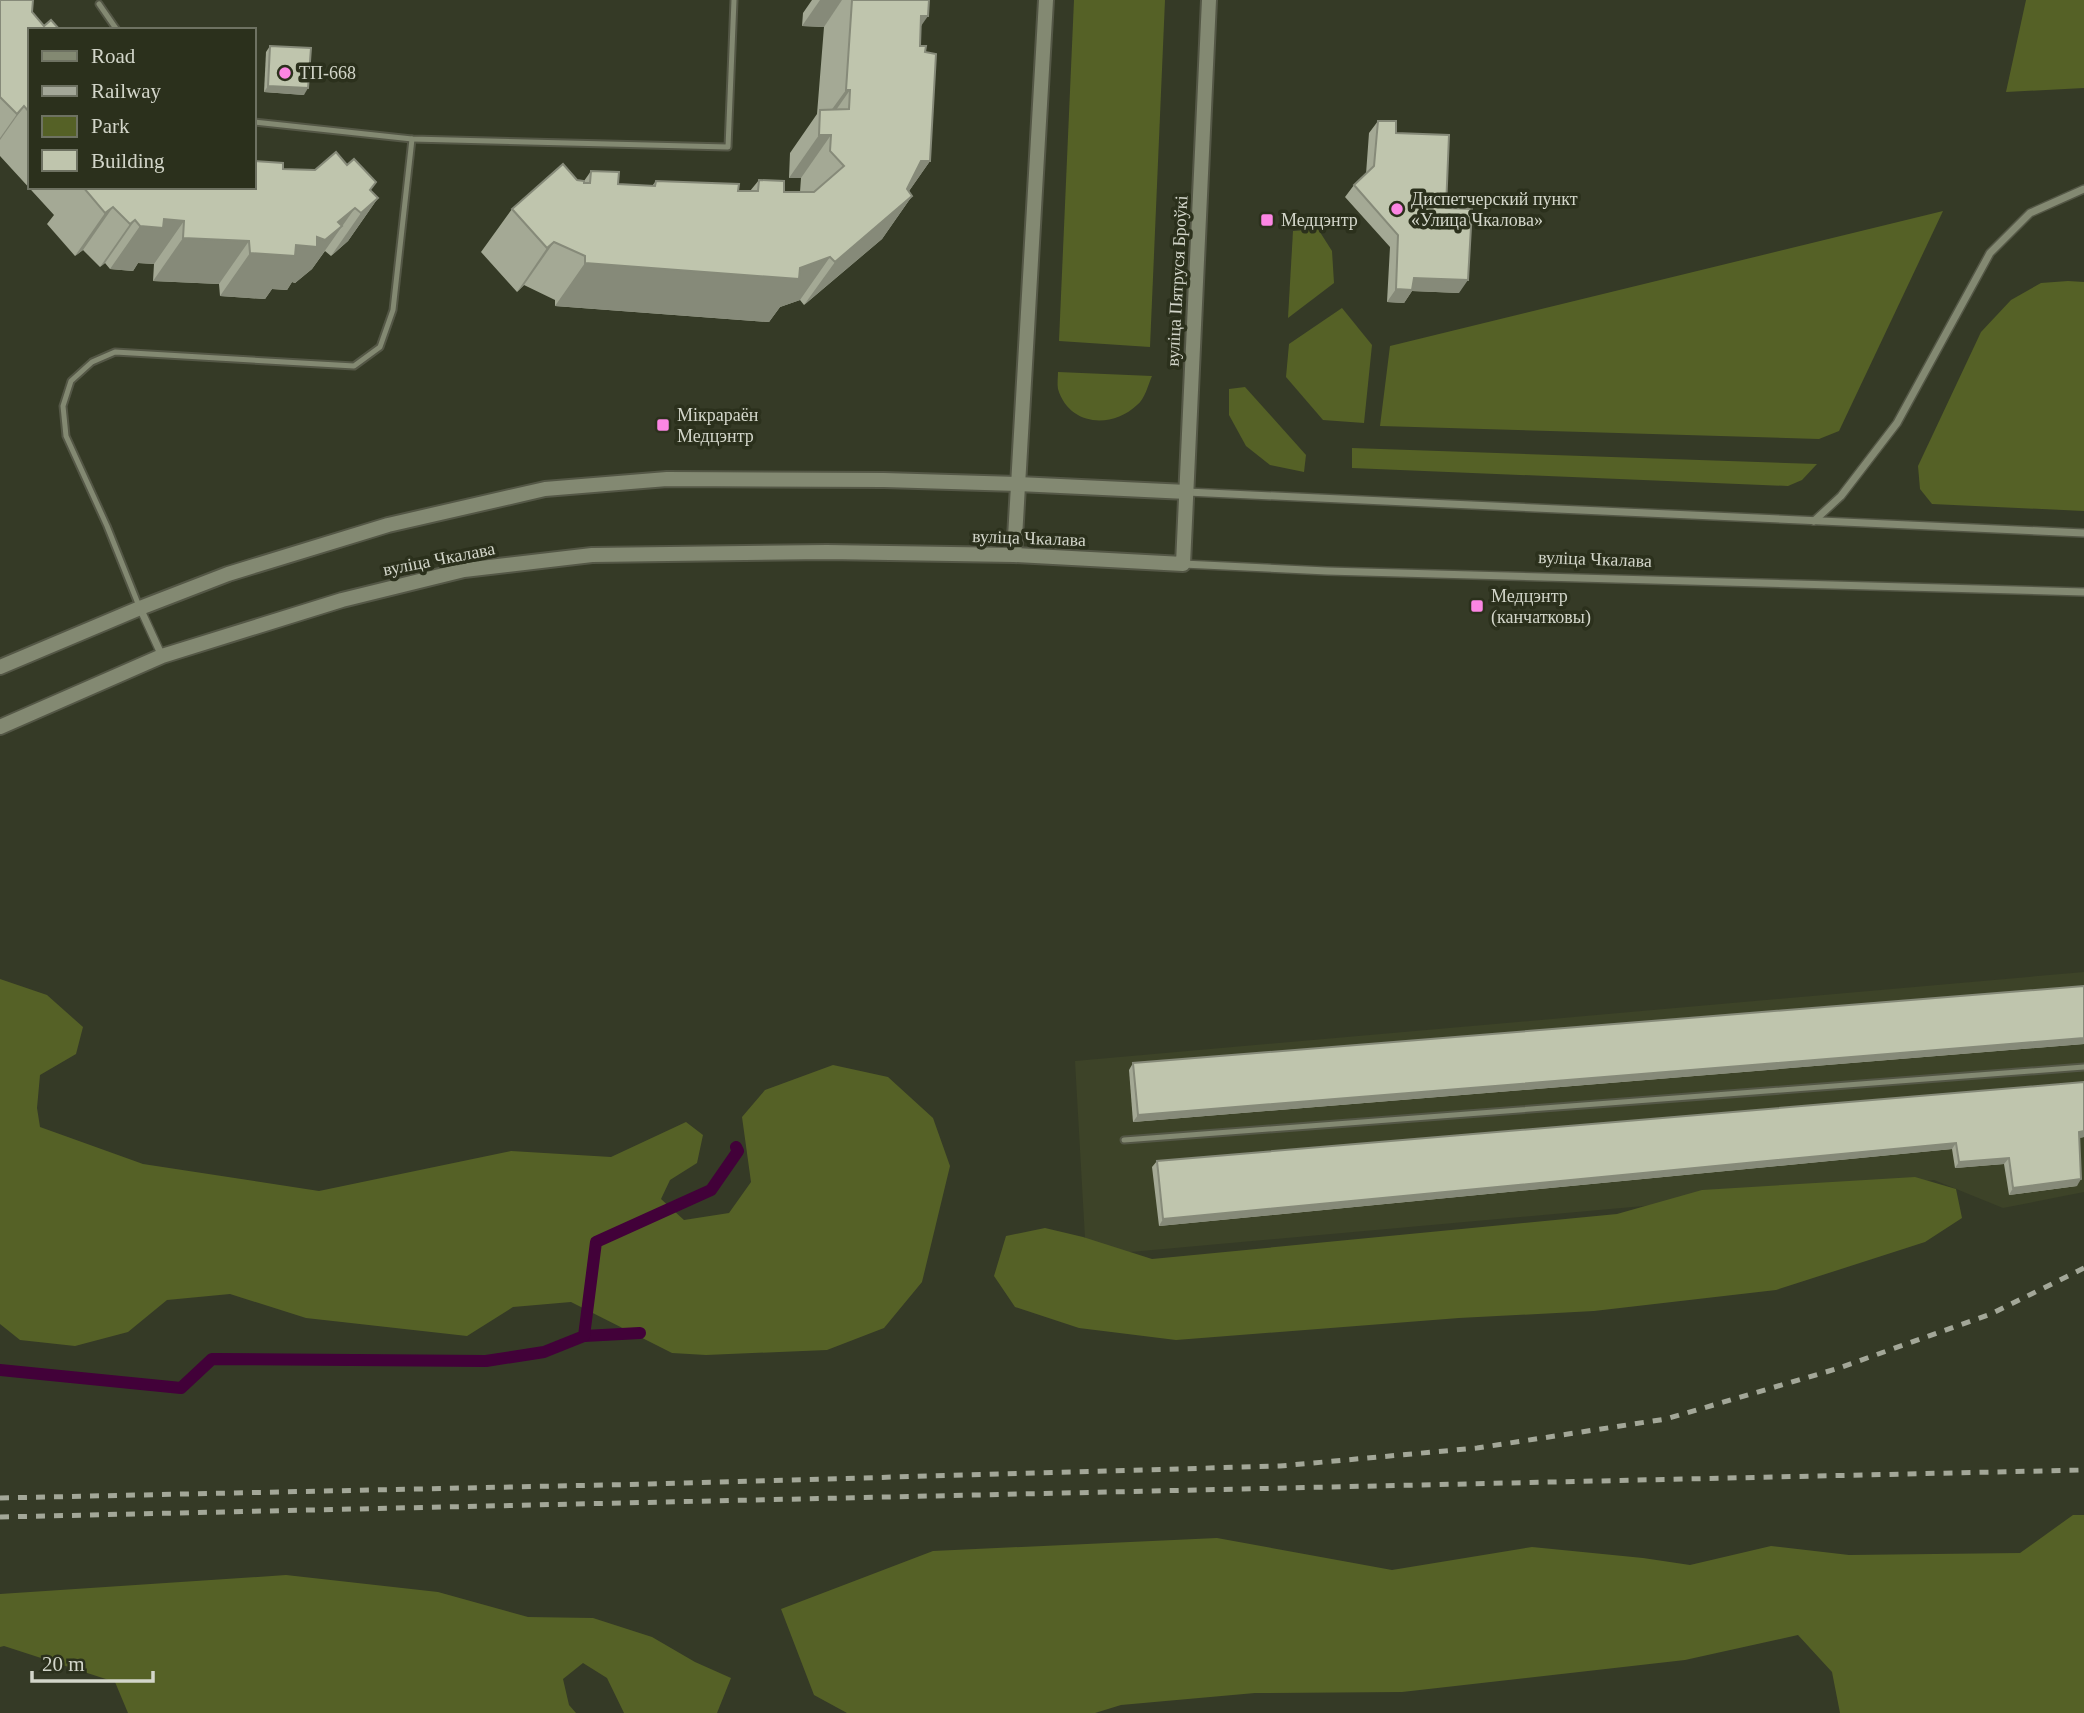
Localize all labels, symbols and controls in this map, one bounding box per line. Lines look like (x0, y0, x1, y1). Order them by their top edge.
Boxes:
legend (28, 28, 256, 189)
text: Road (91, 44, 136, 68)
place label: ТП-668 (299, 63, 356, 83)
marker: ТП-668 (277, 65, 293, 81)
text: Railway (91, 79, 161, 103)
text: Park (91, 114, 130, 138)
text: Building (91, 149, 165, 173)
place label: Диспетчерский пункт «Улица Чкалова» (1411, 189, 1578, 230)
street label: вуліца Пятруся Броўкі (1163, 195, 1191, 367)
marker: Диспетчерский пункт «Улица Чкалова» (1389, 201, 1405, 217)
place label: Медцэнтр (1281, 210, 1358, 230)
marker: Медцэнтр (1259, 212, 1275, 228)
place label: Мікрараён Медцэнтр (677, 405, 759, 446)
marker: Мікрараён Медцэнтр (655, 417, 671, 433)
street label: вуліца Чкалава (972, 526, 1086, 550)
street label: вуліца Чкалава (381, 538, 497, 580)
street label: вуліца Чкалава (1538, 547, 1652, 571)
place label: Медцэнтр (канчатковы) (1491, 586, 1591, 628)
marker: Медцэнтр (канчатковы) (1469, 598, 1485, 614)
scale bar (32, 1640, 152, 1684)
text: 20 m (42, 1652, 85, 1676)

